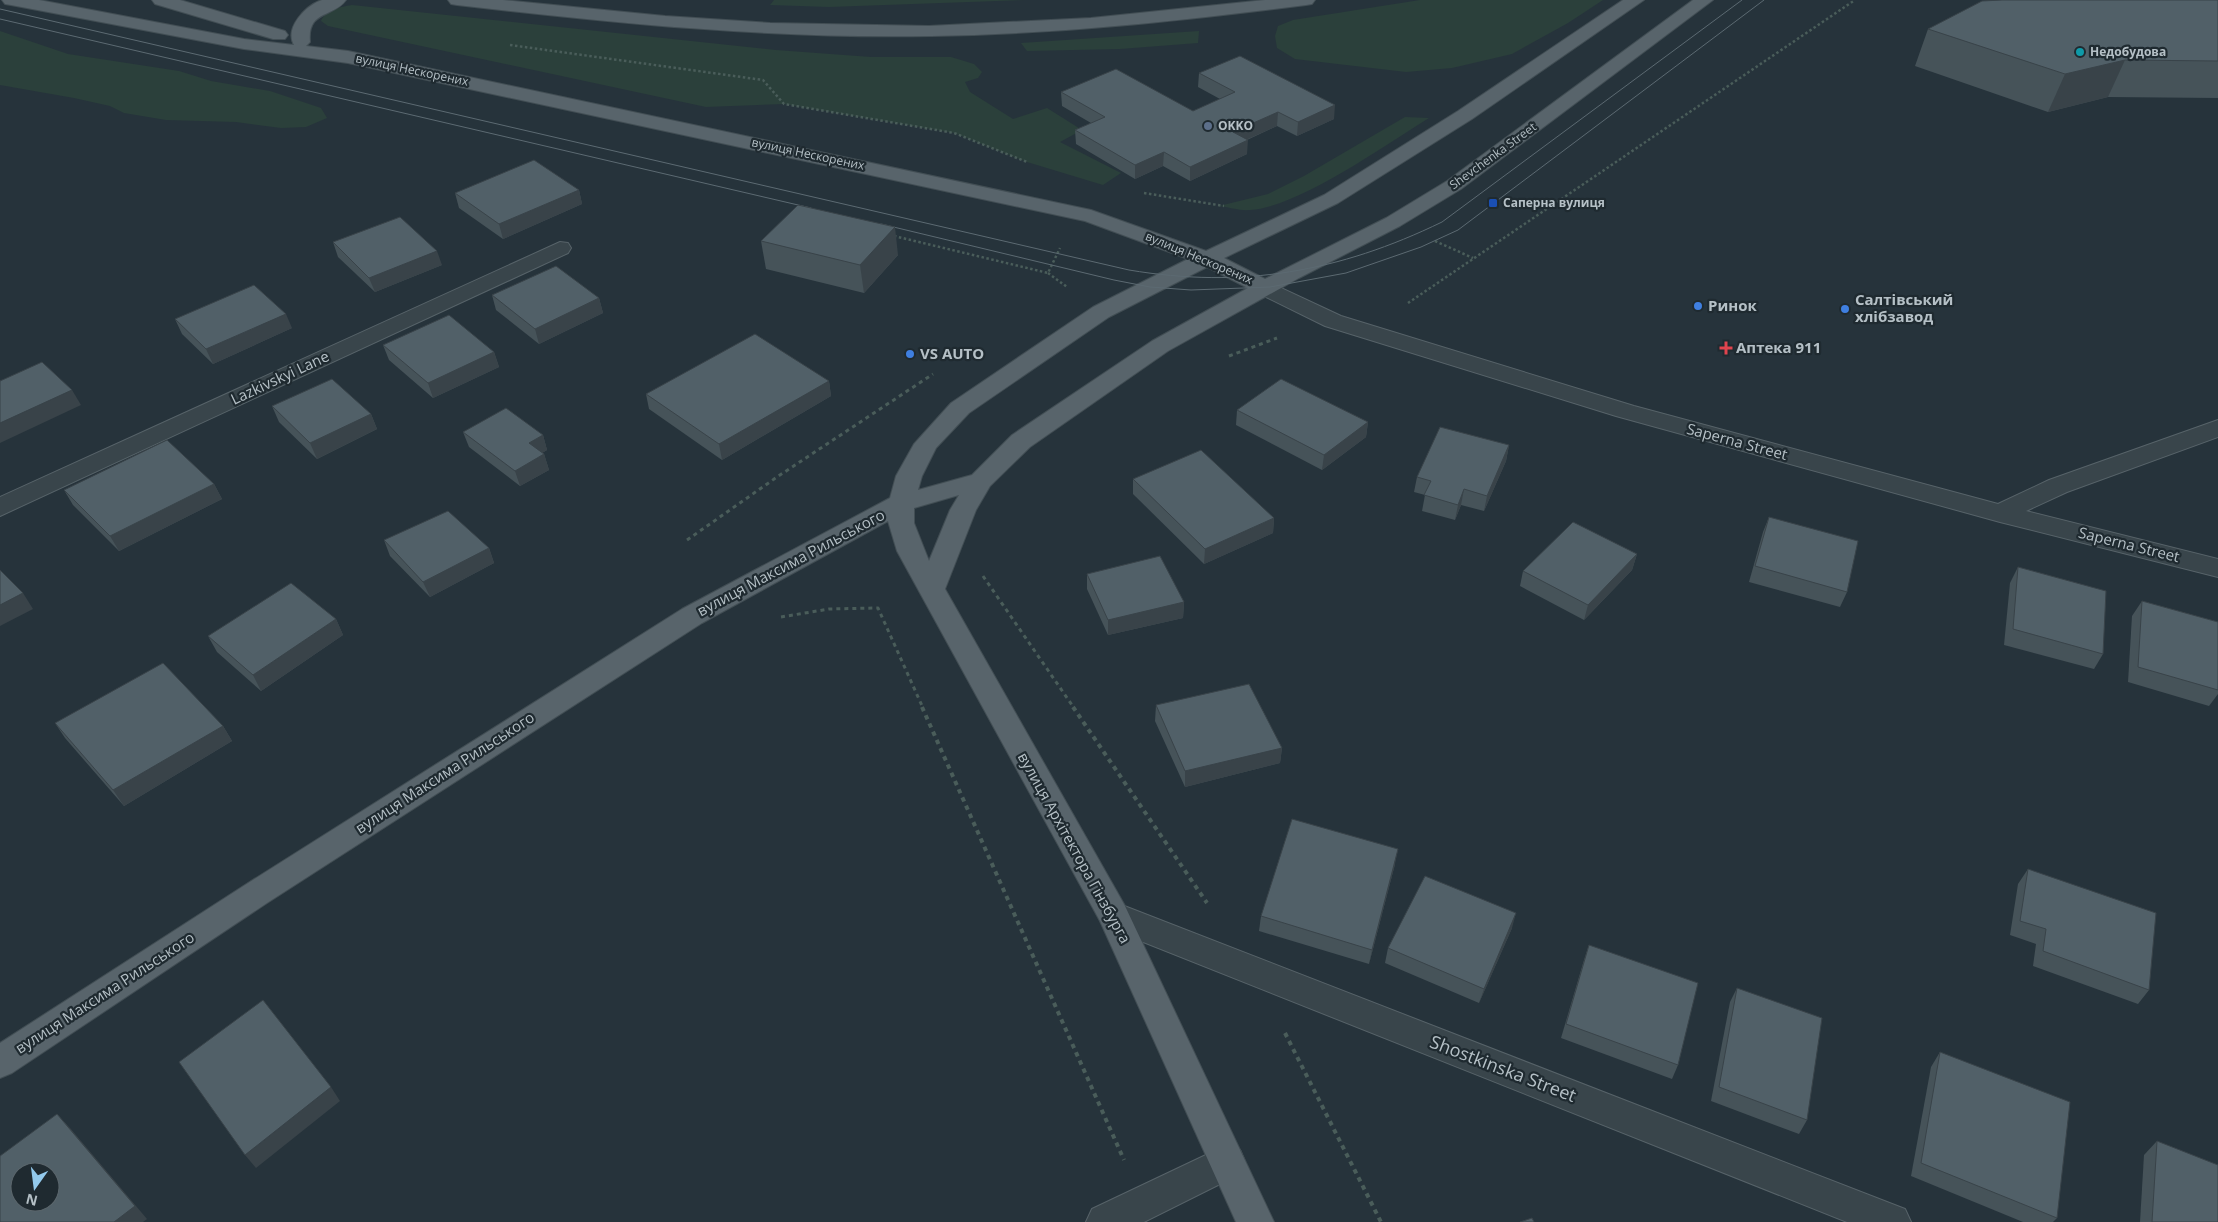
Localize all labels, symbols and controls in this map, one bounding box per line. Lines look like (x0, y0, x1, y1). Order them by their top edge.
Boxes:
place label: Недобудова (2090, 43, 2166, 60)
marker: Недобудова (2074, 46, 2086, 58)
street label: вулиця Нескорених (354, 49, 471, 90)
place label: OKKO (1218, 117, 1253, 134)
street label: Shevchenka Street (1446, 118, 1540, 193)
marker: OKKO (1202, 120, 1214, 132)
street label: вулиця Нескорених (750, 133, 867, 174)
place label: Саперна вулиця (1503, 194, 1605, 211)
marker: Саперна вулиця (1487, 197, 1499, 209)
street label: вулиця Нескорених (1143, 227, 1256, 288)
place label: Салтівський хлібзавод (1855, 289, 1953, 326)
place label: Ринок (1708, 295, 1757, 315)
marker: Ринок (1692, 300, 1704, 312)
marker: Салтівський хлібзавод (1839, 303, 1851, 315)
place label: Аптека 911 (1736, 337, 1821, 357)
marker: Аптека 911 (1720, 342, 1732, 354)
place label: VS AUTO (920, 343, 984, 363)
street label: Lazkivskyi Lane (227, 346, 332, 409)
marker: VS AUTO (904, 348, 916, 360)
street label: Saperna Street (1685, 418, 1790, 464)
street label: вулиця Максима Рильського (693, 504, 888, 620)
street label: Saperna Street (2077, 522, 2182, 566)
street label: вулиця Максима Рильського (351, 707, 538, 838)
street label: вулиця Архітектора Гінзбурга (1014, 748, 1136, 947)
street label: вулиця Максима Рильського (11, 927, 198, 1058)
street label: Shostkinska Street (1427, 1029, 1580, 1107)
north arrow (10, 1162, 60, 1212)
text: N (24, 1190, 40, 1211)

